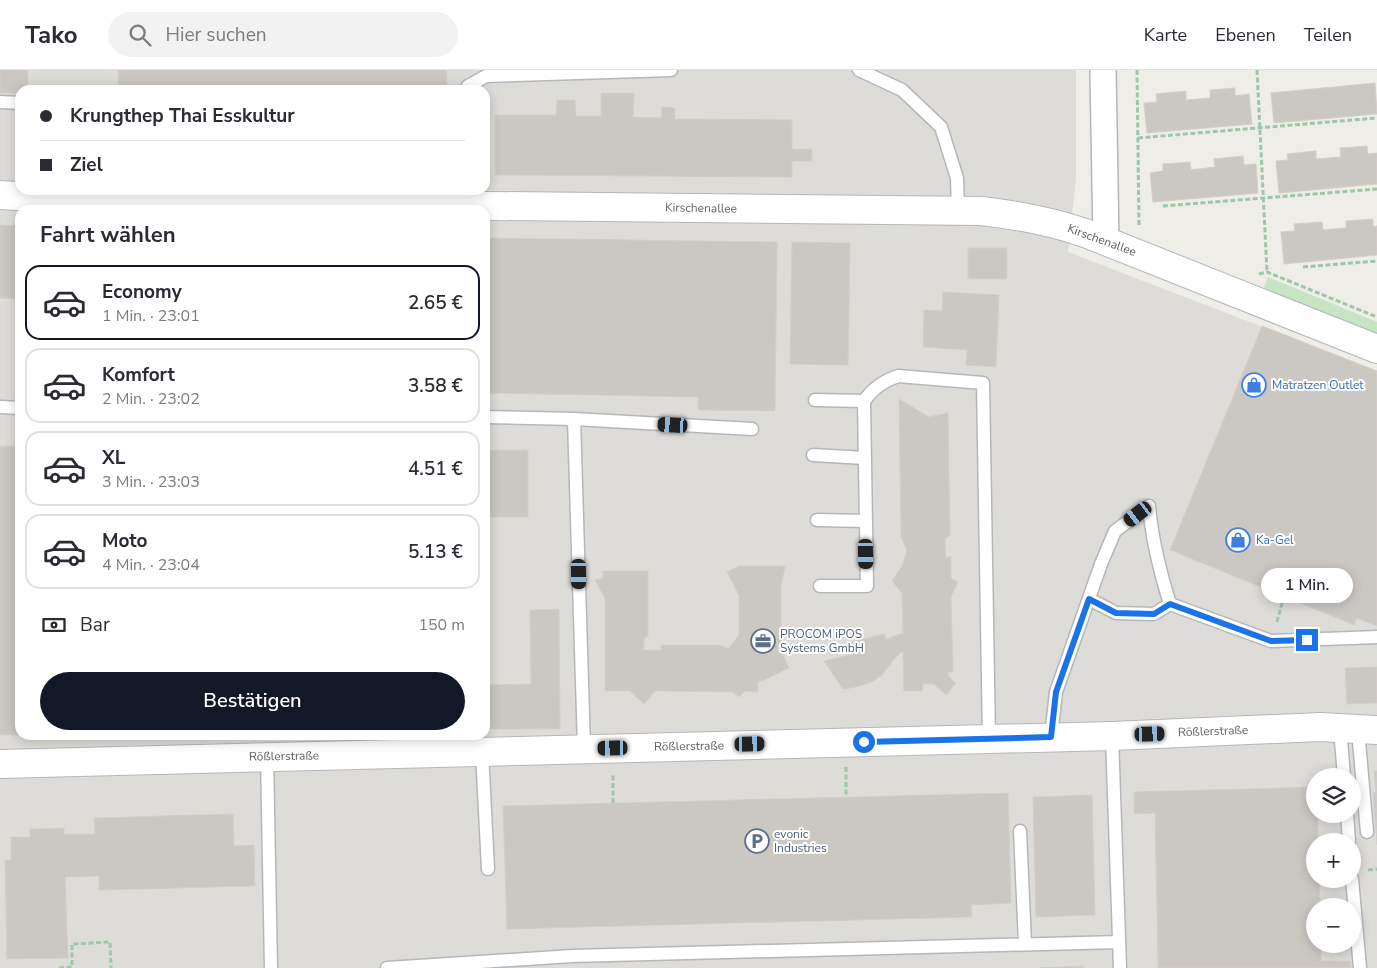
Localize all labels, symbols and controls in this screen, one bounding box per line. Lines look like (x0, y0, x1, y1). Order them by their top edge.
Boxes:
search box (108, 12, 458, 57)
text: Tako (25, 19, 78, 51)
icon: search (126, 21, 154, 49)
text: Hier suchen (166, 22, 267, 48)
text: Karte (1144, 23, 1187, 47)
text: Ebenen (1215, 23, 1276, 47)
text: Teilen (1304, 23, 1352, 47)
text: Krungthep Thai Esskultur (70, 103, 295, 129)
text: Ziel (70, 152, 103, 178)
street label: Kirschenallee (665, 199, 737, 217)
text: Fahrt wählen (40, 220, 176, 250)
street label: Kirschenallee (1065, 220, 1139, 260)
text: Economy (102, 279, 182, 305)
icon: car (42, 280, 87, 325)
text: 2.65 € (408, 290, 463, 316)
text: 1 Min. · 23:01 (102, 305, 200, 327)
text: Komfort (102, 362, 175, 388)
icon: car (42, 363, 87, 408)
shop icon: Matratzen Outlet (1241, 372, 1267, 398)
text: 3.58 € (408, 373, 463, 399)
place label: Matratzen Outlet (1272, 377, 1364, 393)
text: 2 Min. · 23:02 (102, 388, 200, 410)
car (657, 417, 688, 433)
text: XL (102, 445, 125, 471)
icon: car (42, 446, 87, 491)
text: 4.51 € (408, 456, 463, 482)
text: 3 Min. · 23:03 (102, 471, 200, 493)
car (1121, 499, 1154, 529)
shop icon: Ka-Gel (1225, 527, 1251, 553)
text: Moto (102, 528, 148, 554)
icon: car (42, 529, 87, 574)
place label: Ka-Gel (1256, 532, 1294, 548)
text: 5.13 € (408, 539, 463, 565)
car (858, 539, 873, 569)
text: 4 Min. · 23:04 (102, 554, 200, 576)
car (571, 559, 586, 589)
callout: 1 Min. (1261, 568, 1353, 602)
text: 1 Min. (1285, 574, 1329, 596)
icon: cash (40, 611, 68, 639)
text: Bar (80, 612, 110, 638)
text: 150 m (418, 614, 465, 636)
place label: PROCOM iPOS Systems GmbH (780, 626, 864, 656)
office icon: PROCOM iPOS Systems GmbH (750, 628, 776, 654)
route end (1296, 629, 1318, 651)
button: Bestätigen (40, 672, 465, 730)
street label: Rößlerstraße (1178, 722, 1248, 740)
car (1134, 726, 1165, 742)
route start (853, 731, 875, 753)
car (734, 736, 765, 752)
street label: Rößlerstraße (654, 737, 724, 755)
car (597, 740, 628, 756)
street label: Rößlerstraße (249, 747, 319, 765)
map controls (1306, 768, 1361, 953)
button: layers (1306, 768, 1361, 823)
place label: evonic Industries (774, 826, 827, 856)
parking icon: evonic Industries (744, 828, 770, 854)
button: + (1306, 833, 1361, 888)
button: − (1306, 898, 1361, 953)

